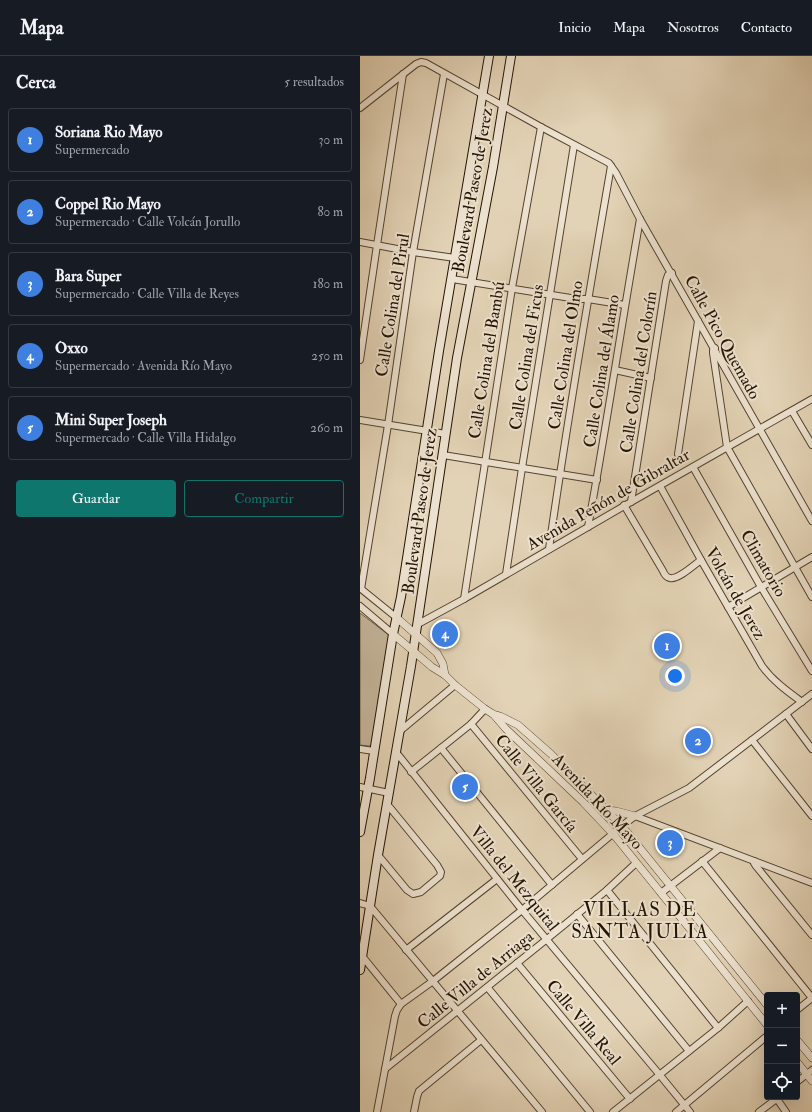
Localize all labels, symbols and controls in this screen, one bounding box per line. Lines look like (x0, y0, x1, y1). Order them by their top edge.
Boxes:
text: Mapa (20, 16, 64, 40)
text: Inicio (558, 19, 591, 36)
text: Mapa (613, 19, 645, 36)
text: Nosotros (667, 19, 719, 36)
text: Contacto (741, 19, 792, 36)
text: Cerca (16, 72, 56, 93)
text: 5 resultados (284, 74, 344, 90)
street label: Boulevard Paseo de Jerez (448, 106, 498, 275)
text: Soriana Rio Mayo (55, 123, 163, 142)
text: 1 (28, 132, 32, 148)
text: 30 m (319, 132, 343, 148)
text: Supermercado (55, 142, 129, 158)
text: Coppel Rio Mayo (55, 195, 161, 214)
text: 2 (27, 204, 33, 220)
text: 80 m (317, 204, 343, 220)
text: Supermercado · Calle Volcán Jorullo (55, 214, 240, 230)
street label: Calle Colina del Pirul (371, 231, 414, 378)
text: Bara Super (55, 267, 121, 286)
street label: Calle Pico Quemado (680, 272, 765, 403)
text: 3 (28, 276, 33, 292)
text: 180 m (313, 276, 343, 292)
street label: Calle Colina del Olmo (543, 279, 588, 431)
street label: Calle Colina del Bambú (464, 280, 509, 440)
street label: Calle Colina del Ficus (505, 283, 548, 431)
text: Supermercado · Calle Villa de Reyes (55, 286, 239, 302)
street label: Calle Colina del Colorín (615, 289, 662, 454)
street label: Calle Colina del Álamo (578, 293, 624, 449)
text: Oxxo (55, 339, 88, 358)
text: 4 (26, 348, 34, 364)
text: 250 m (311, 348, 343, 364)
text: Supermercado · Avenida Río Mayo (55, 358, 232, 374)
text: Mini Super Joseph (55, 411, 167, 430)
text: 5 (27, 420, 33, 436)
text: 260 m (310, 420, 343, 436)
street label: Boulevard Paseo de Jerez (397, 427, 443, 596)
text: Supermercado · Calle Villa Hidalgo (55, 430, 236, 446)
street label: Avenida Peñón de Gibraltar (522, 444, 694, 555)
button: Guardar (16, 480, 176, 517)
button: Compartir (184, 480, 344, 517)
street label: Climatorio (736, 526, 791, 601)
street label: Volcán de Jerez (700, 543, 771, 644)
pin: 4 (432, 619, 458, 649)
pin: 1 (654, 631, 680, 661)
your location (665, 666, 685, 686)
pin: 2 (685, 726, 711, 756)
street label: Calle Villa García (491, 730, 583, 837)
street label: Avenida Río Mayo (546, 748, 648, 854)
pin: 5 (452, 772, 478, 802)
street label: Villa del Mezquital (466, 821, 564, 936)
pin: 3 (657, 828, 683, 858)
district label: VILLAS DE SANTA JULIA (571, 898, 709, 944)
street label: Calle Villa de Arriaga (413, 925, 539, 1033)
street label: Calle Villa Real (542, 975, 626, 1070)
map controls (764, 992, 800, 1100)
button: + (764, 992, 800, 1028)
button: − (764, 1028, 800, 1064)
button: locate (764, 1064, 800, 1100)

